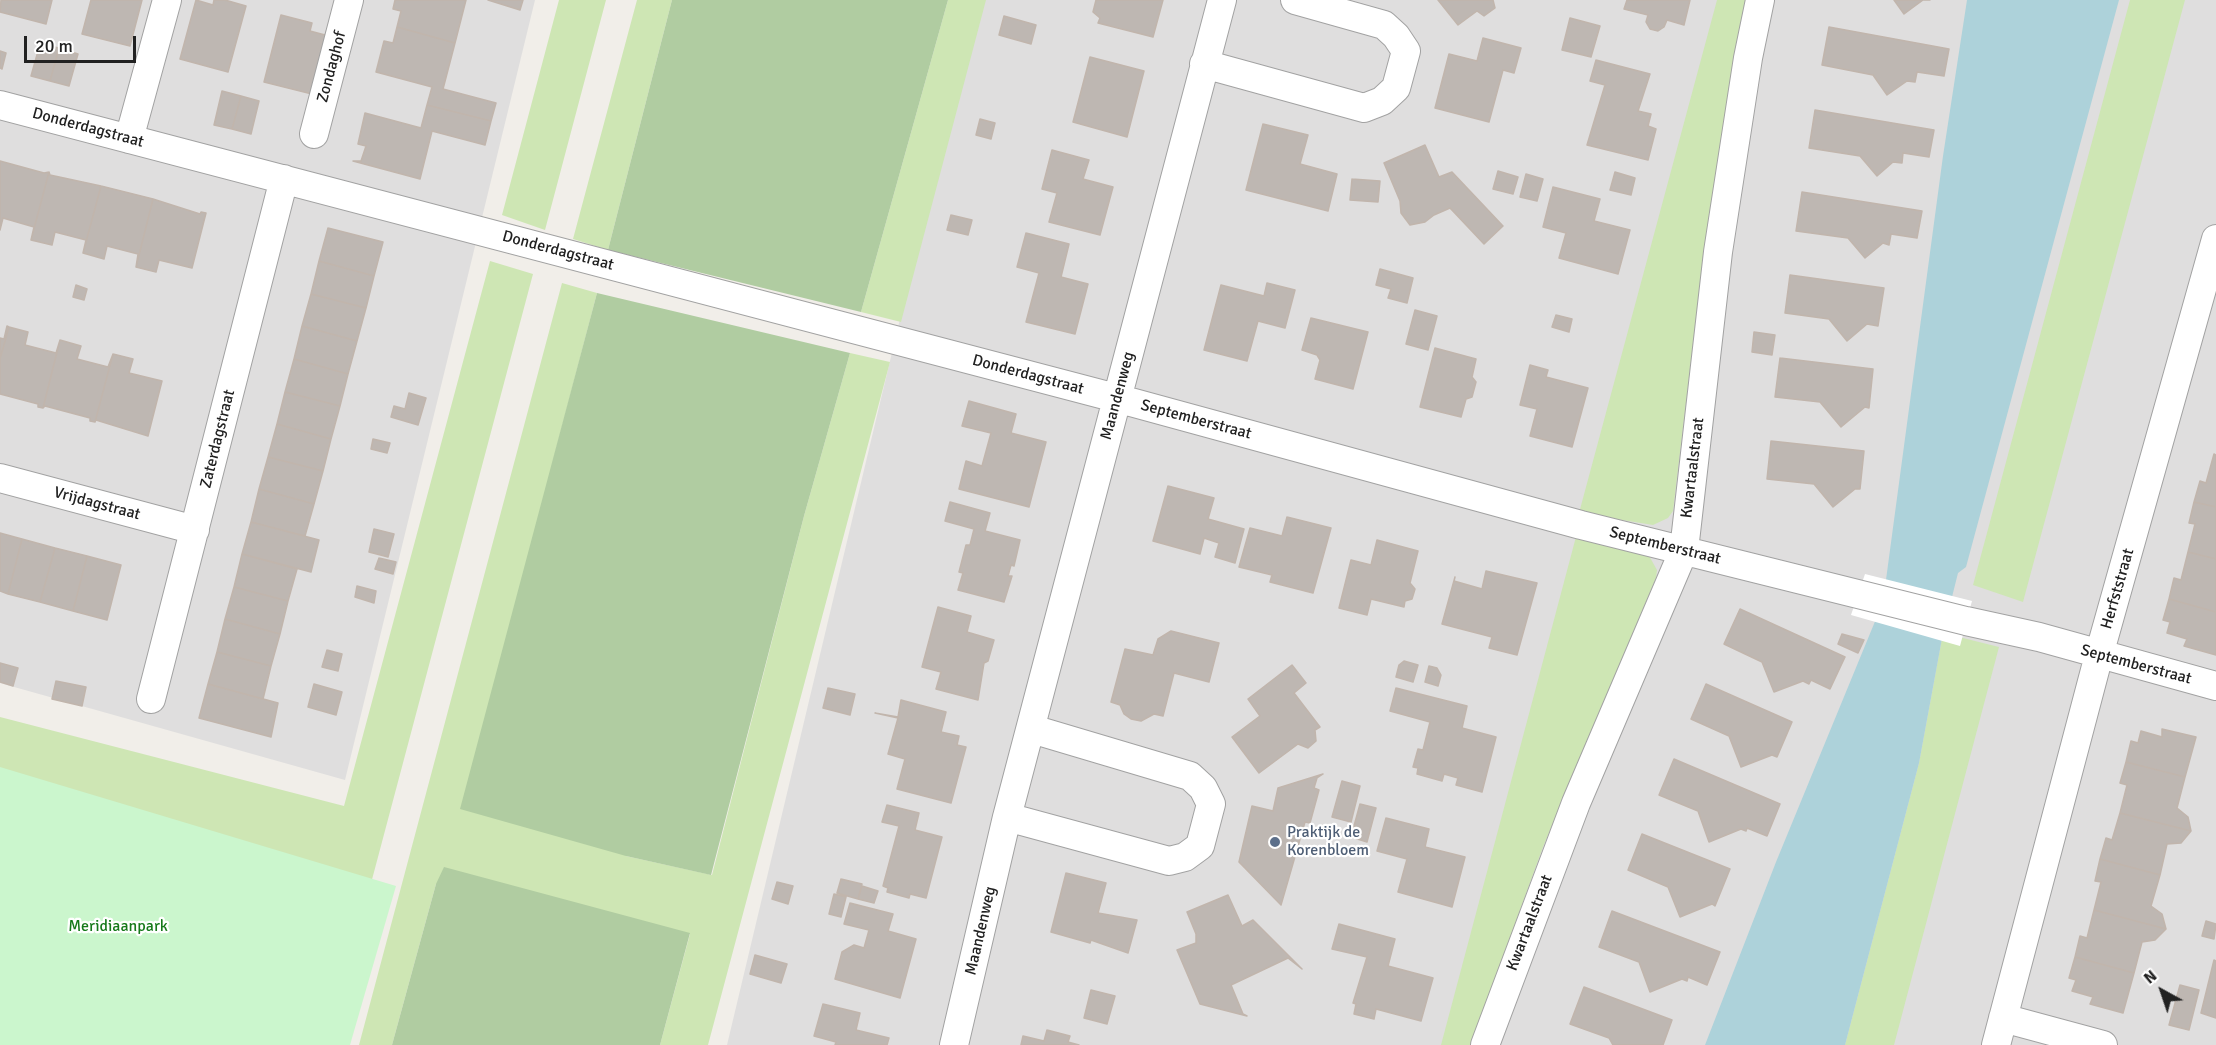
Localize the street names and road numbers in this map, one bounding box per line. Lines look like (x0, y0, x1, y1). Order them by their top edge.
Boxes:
street label: Zondaghof (313, 29, 351, 105)
street label: Donderdagstraat (30, 104, 146, 152)
street label: Donderdagstraat (500, 227, 616, 275)
street label: Maandenweg (1097, 350, 1139, 442)
street label: Donderdagstraat (970, 351, 1086, 399)
street label: Zaterdagstraat (196, 388, 240, 490)
street label: Septemberstraat (1138, 396, 1254, 444)
street label: Kwartaalstraat (1677, 416, 1709, 520)
street label: Vrijdagstraat (52, 483, 142, 525)
street label: Septemberstraat (1607, 523, 1723, 569)
street label: Herfststraat (2097, 546, 2139, 632)
street label: Septemberstraat (2078, 641, 2194, 689)
street label: Kwartaalstraat (1503, 872, 1557, 974)
street label: Maandenweg (961, 885, 1001, 977)

